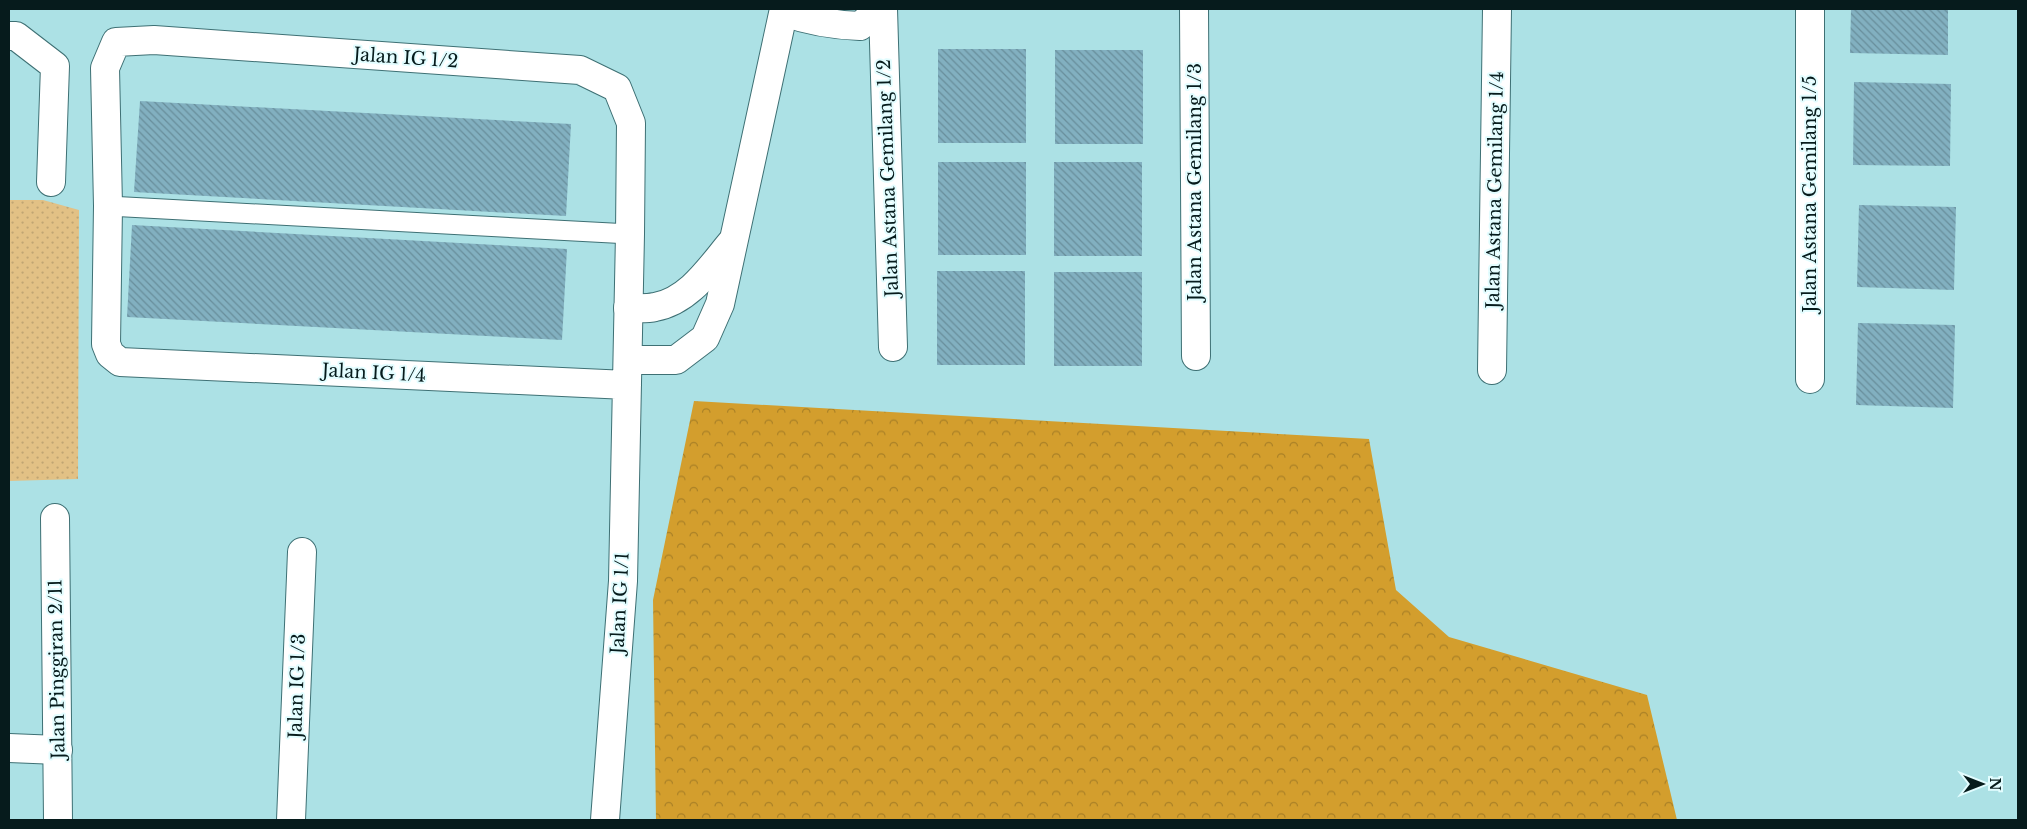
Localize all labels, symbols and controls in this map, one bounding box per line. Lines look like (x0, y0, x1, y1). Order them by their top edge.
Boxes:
street label: Jalan IG 1/2 (351, 43, 459, 73)
street label: Jalan Astana Gemilang 1/2 (873, 59, 903, 299)
street label: Jalan Astana Gemilang 1/3 (1184, 63, 1206, 303)
street label: Jalan Astana Gemilang 1/4 (1482, 71, 1508, 311)
street label: Jalan Astana Gemilang 1/5 (1799, 76, 1821, 315)
street label: Jalan IG 1/4 (319, 359, 427, 387)
street label: Jalan IG 1/1 (606, 552, 634, 656)
street label: Jalan Pinggiran 2/11 (44, 579, 70, 761)
street label: Jalan IG 1/3 (284, 633, 310, 741)
north arrow (1957, 759, 2007, 809)
text: N (1986, 777, 2004, 791)

